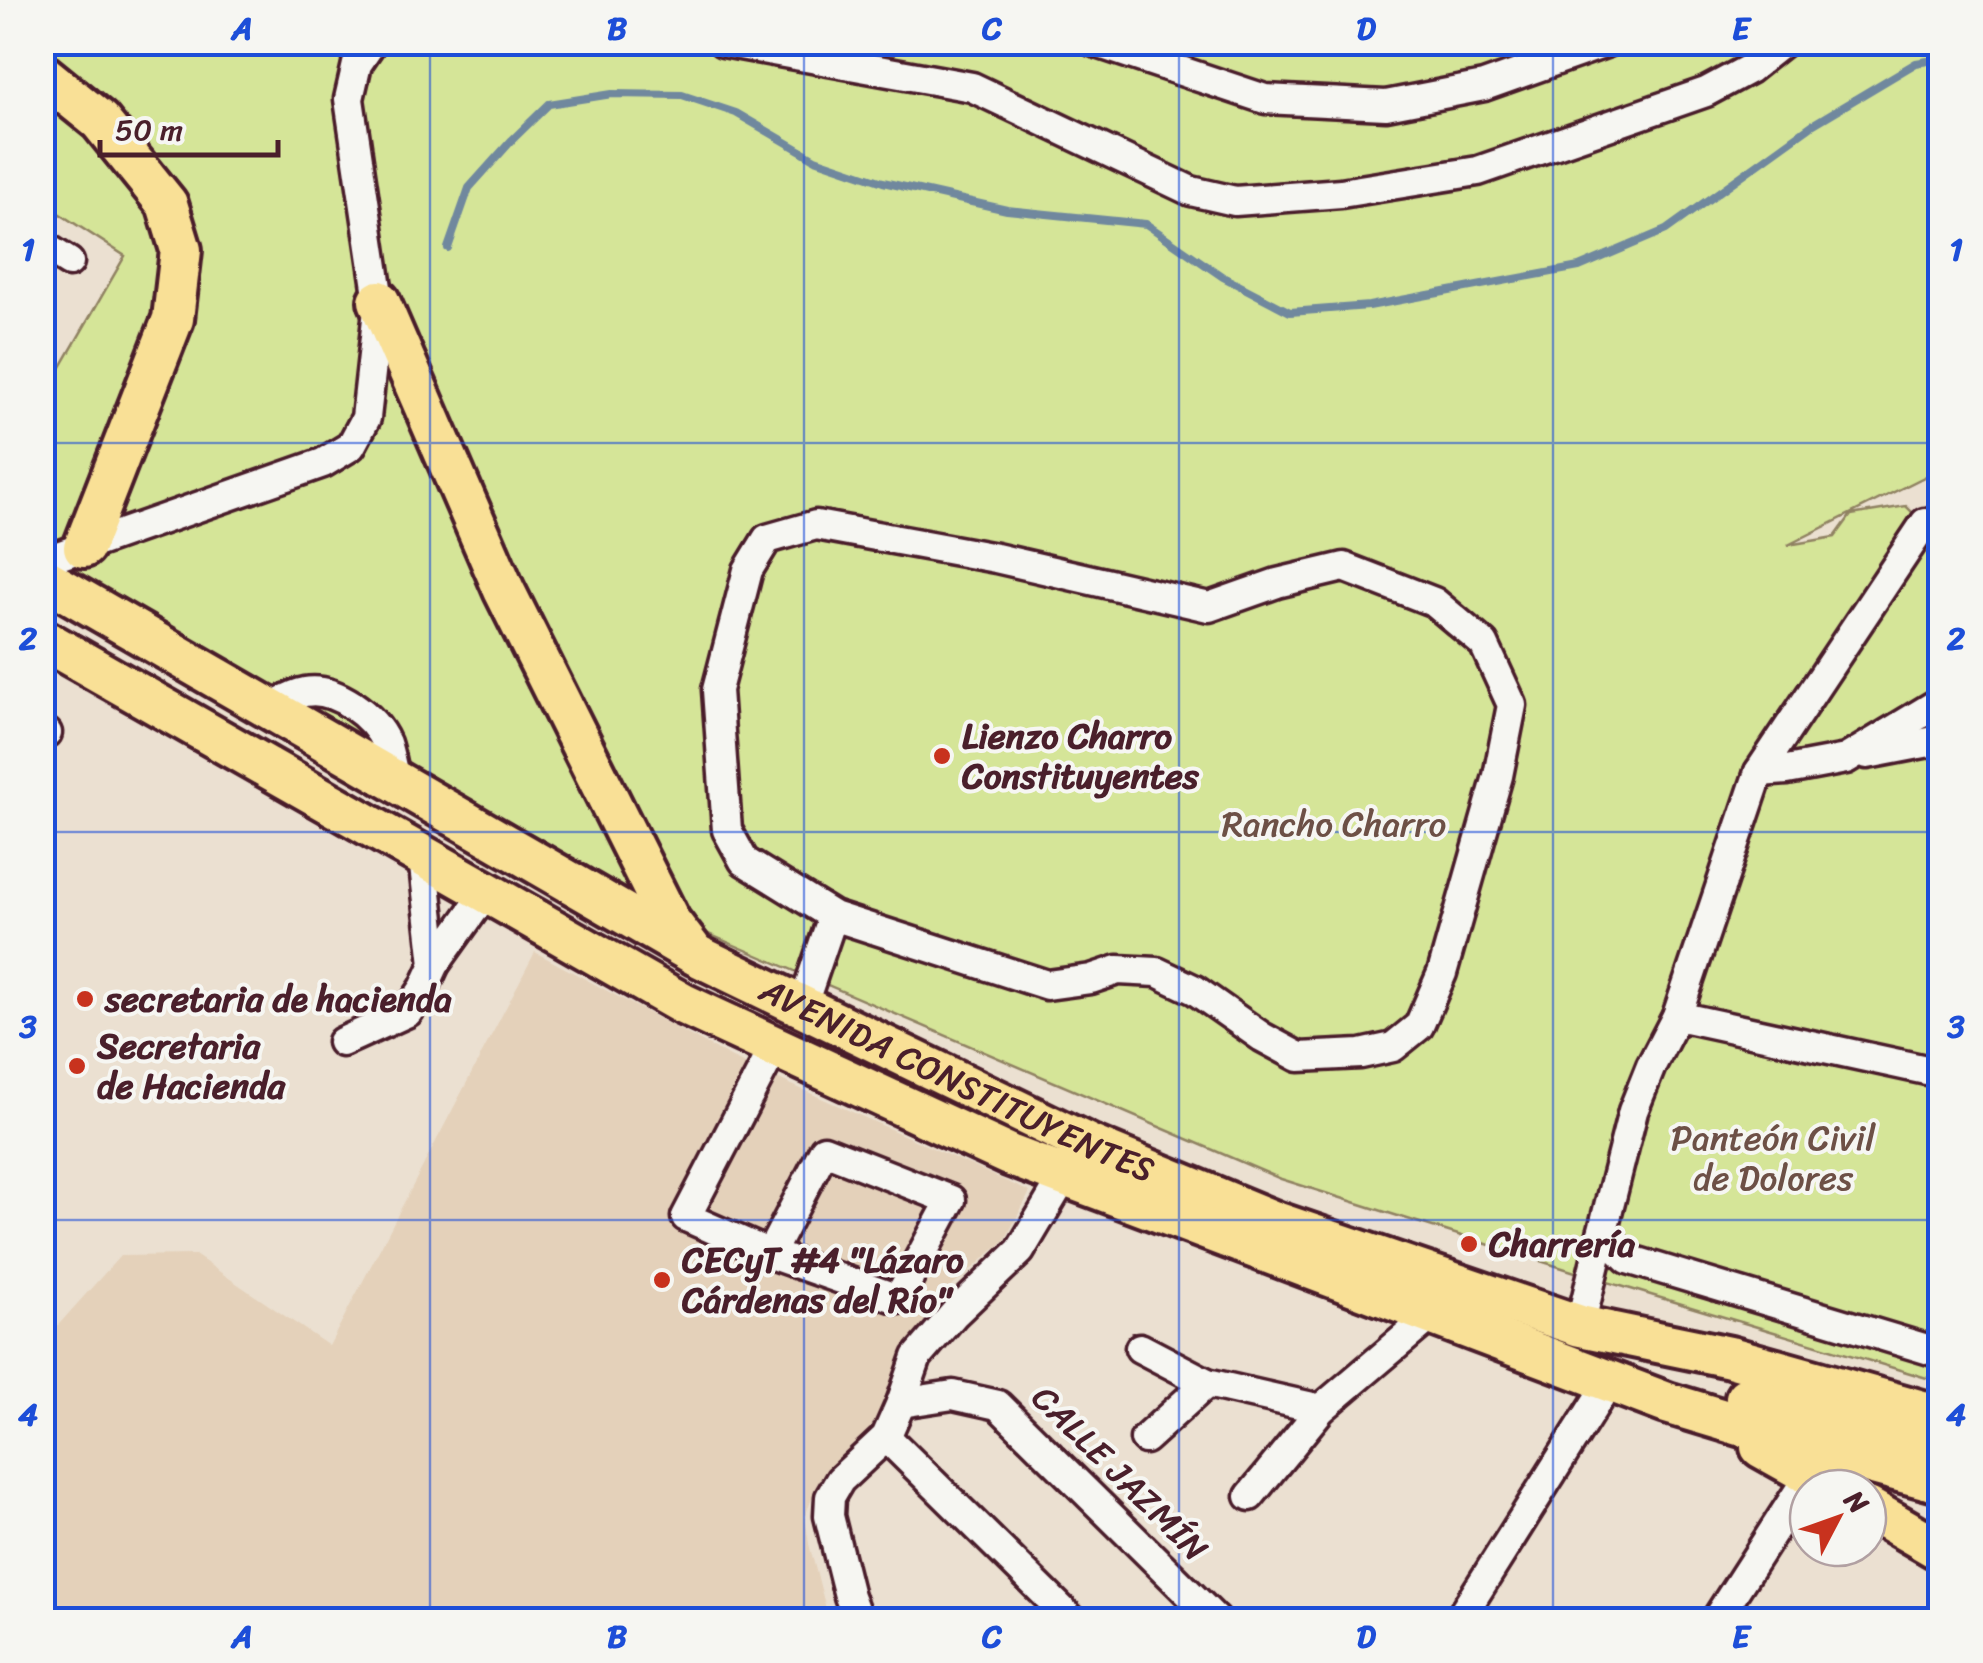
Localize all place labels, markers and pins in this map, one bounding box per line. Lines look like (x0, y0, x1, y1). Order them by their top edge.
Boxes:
place label: Lienzo Charro Constituyentes (961, 705, 1200, 807)
marker: Lienzo Charro Constituyentes (931, 745, 953, 767)
place label: secretaria de hacienda (104, 968, 452, 1030)
marker: secretaria de hacienda (74, 988, 96, 1010)
place label: Secretaria de Hacienda (96, 1015, 286, 1117)
marker: Secretaria de Hacienda (66, 1055, 88, 1077)
place label: Charrería (1488, 1213, 1635, 1275)
place label: CECyT #4 "Lázaro Cárdenas del Río" (681, 1229, 964, 1331)
marker: Charrería (1458, 1233, 1480, 1255)
marker: CECyT #4 "Lázaro Cárdenas del Río" (651, 1269, 673, 1291)

